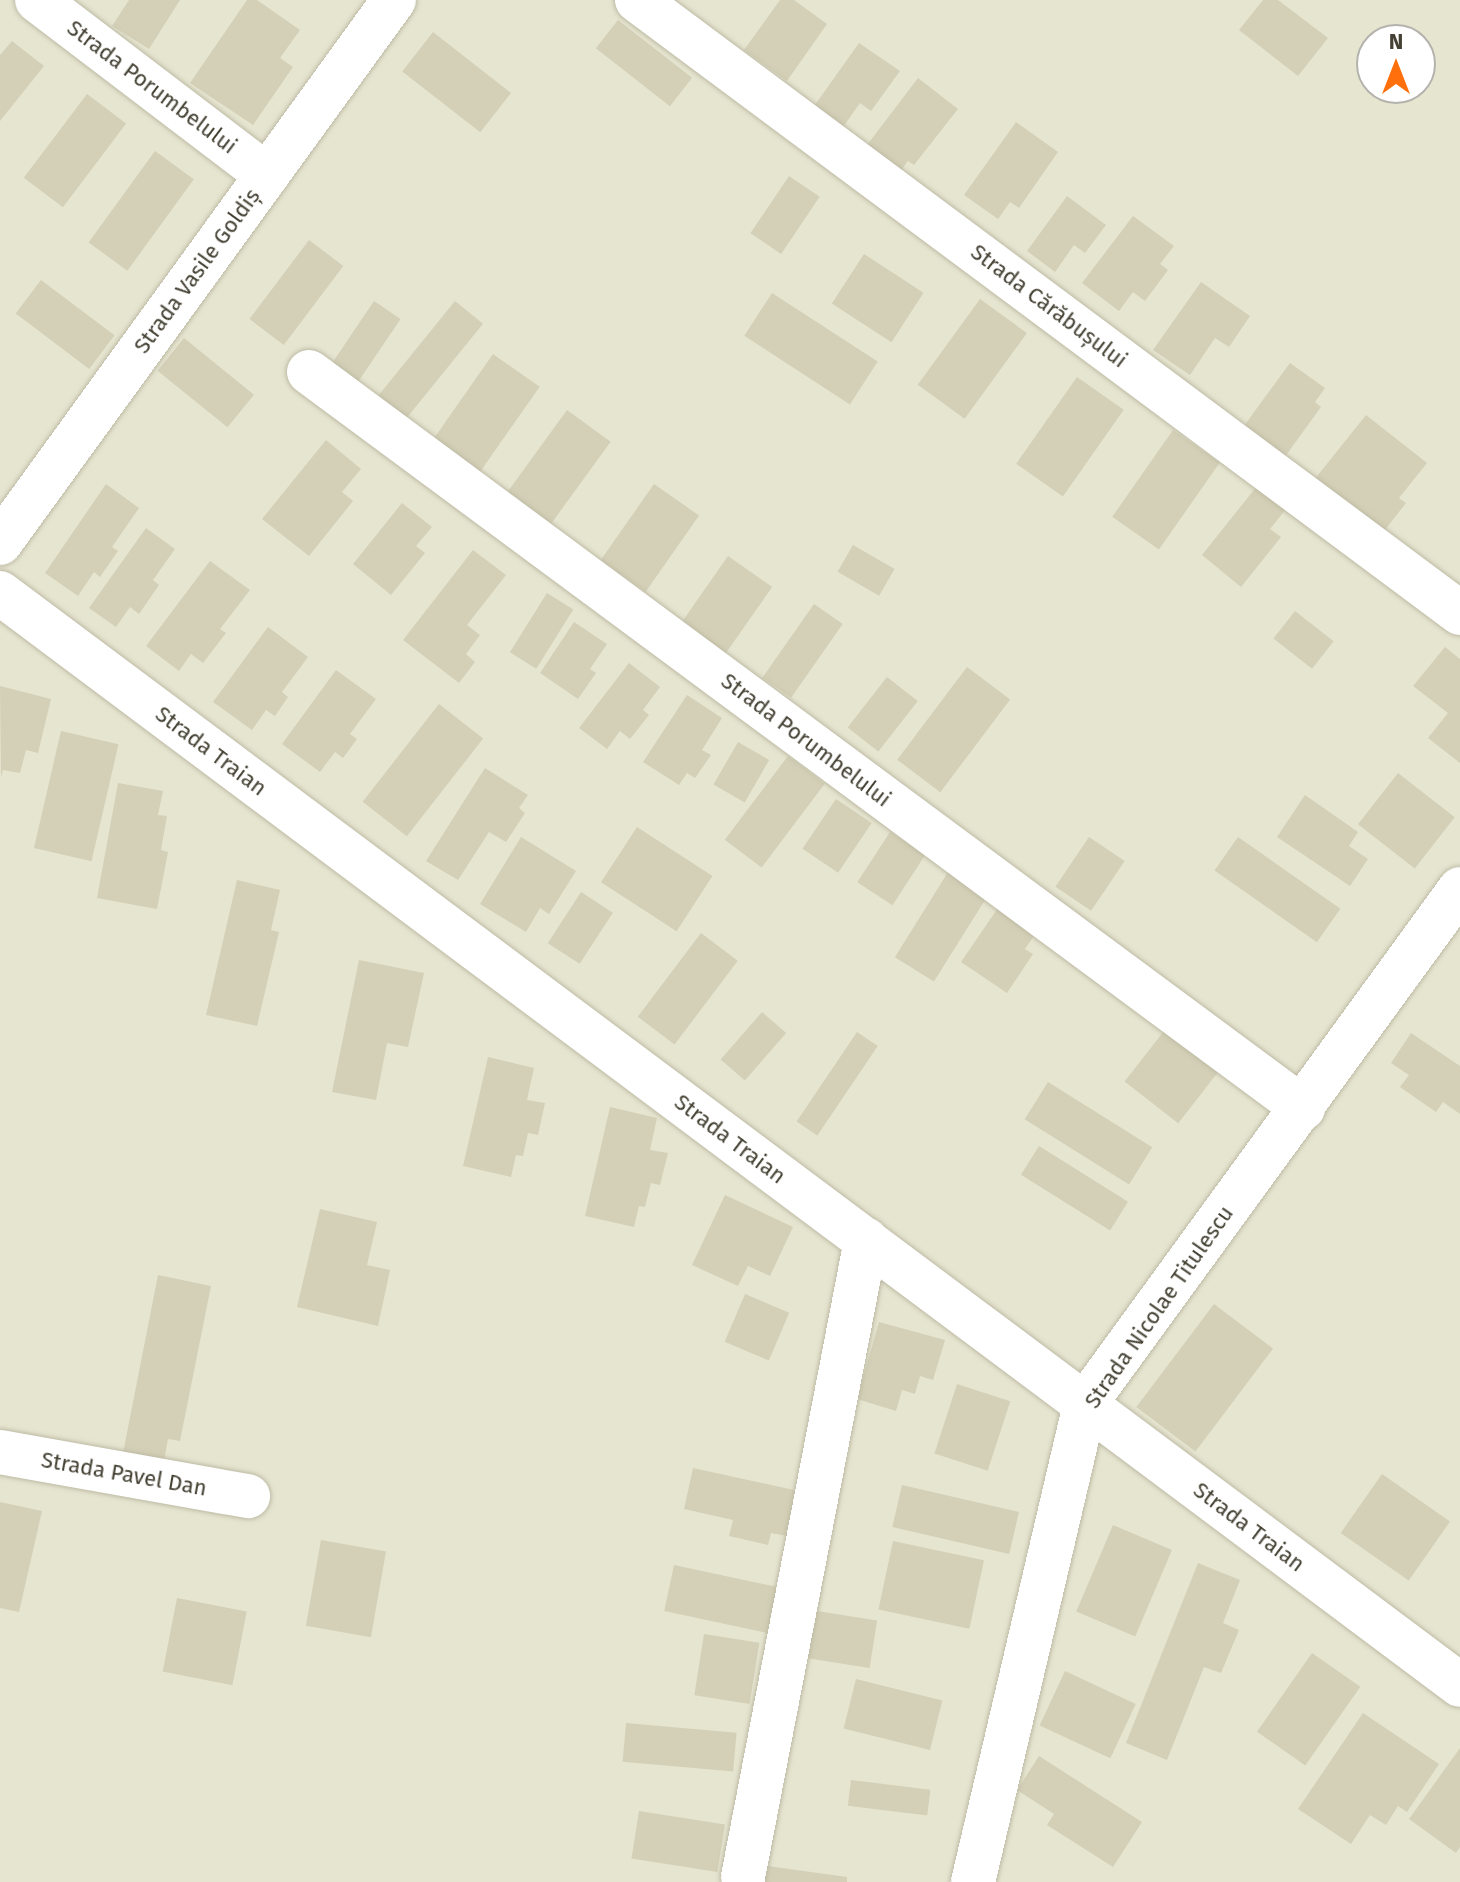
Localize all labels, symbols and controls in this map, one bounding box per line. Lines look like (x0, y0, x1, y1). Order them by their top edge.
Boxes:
street label: Strada Porumbelului (62, 15, 242, 159)
north arrow (1356, 24, 1436, 104)
text: N (1389, 28, 1403, 55)
street label: Strada Vasile Goldiș (128, 184, 266, 358)
street label: Strada Cărăbușului (966, 239, 1132, 373)
street label: Strada Porumbelului (716, 668, 896, 812)
street label: Strada Traian (150, 701, 272, 801)
street label: Strada Traian (669, 1089, 791, 1189)
street label: Strada Nicolae Titulescu (1079, 1201, 1239, 1413)
street label: Strada Pavel Dan (39, 1446, 209, 1502)
street label: Strada Traian (1188, 1477, 1310, 1577)

